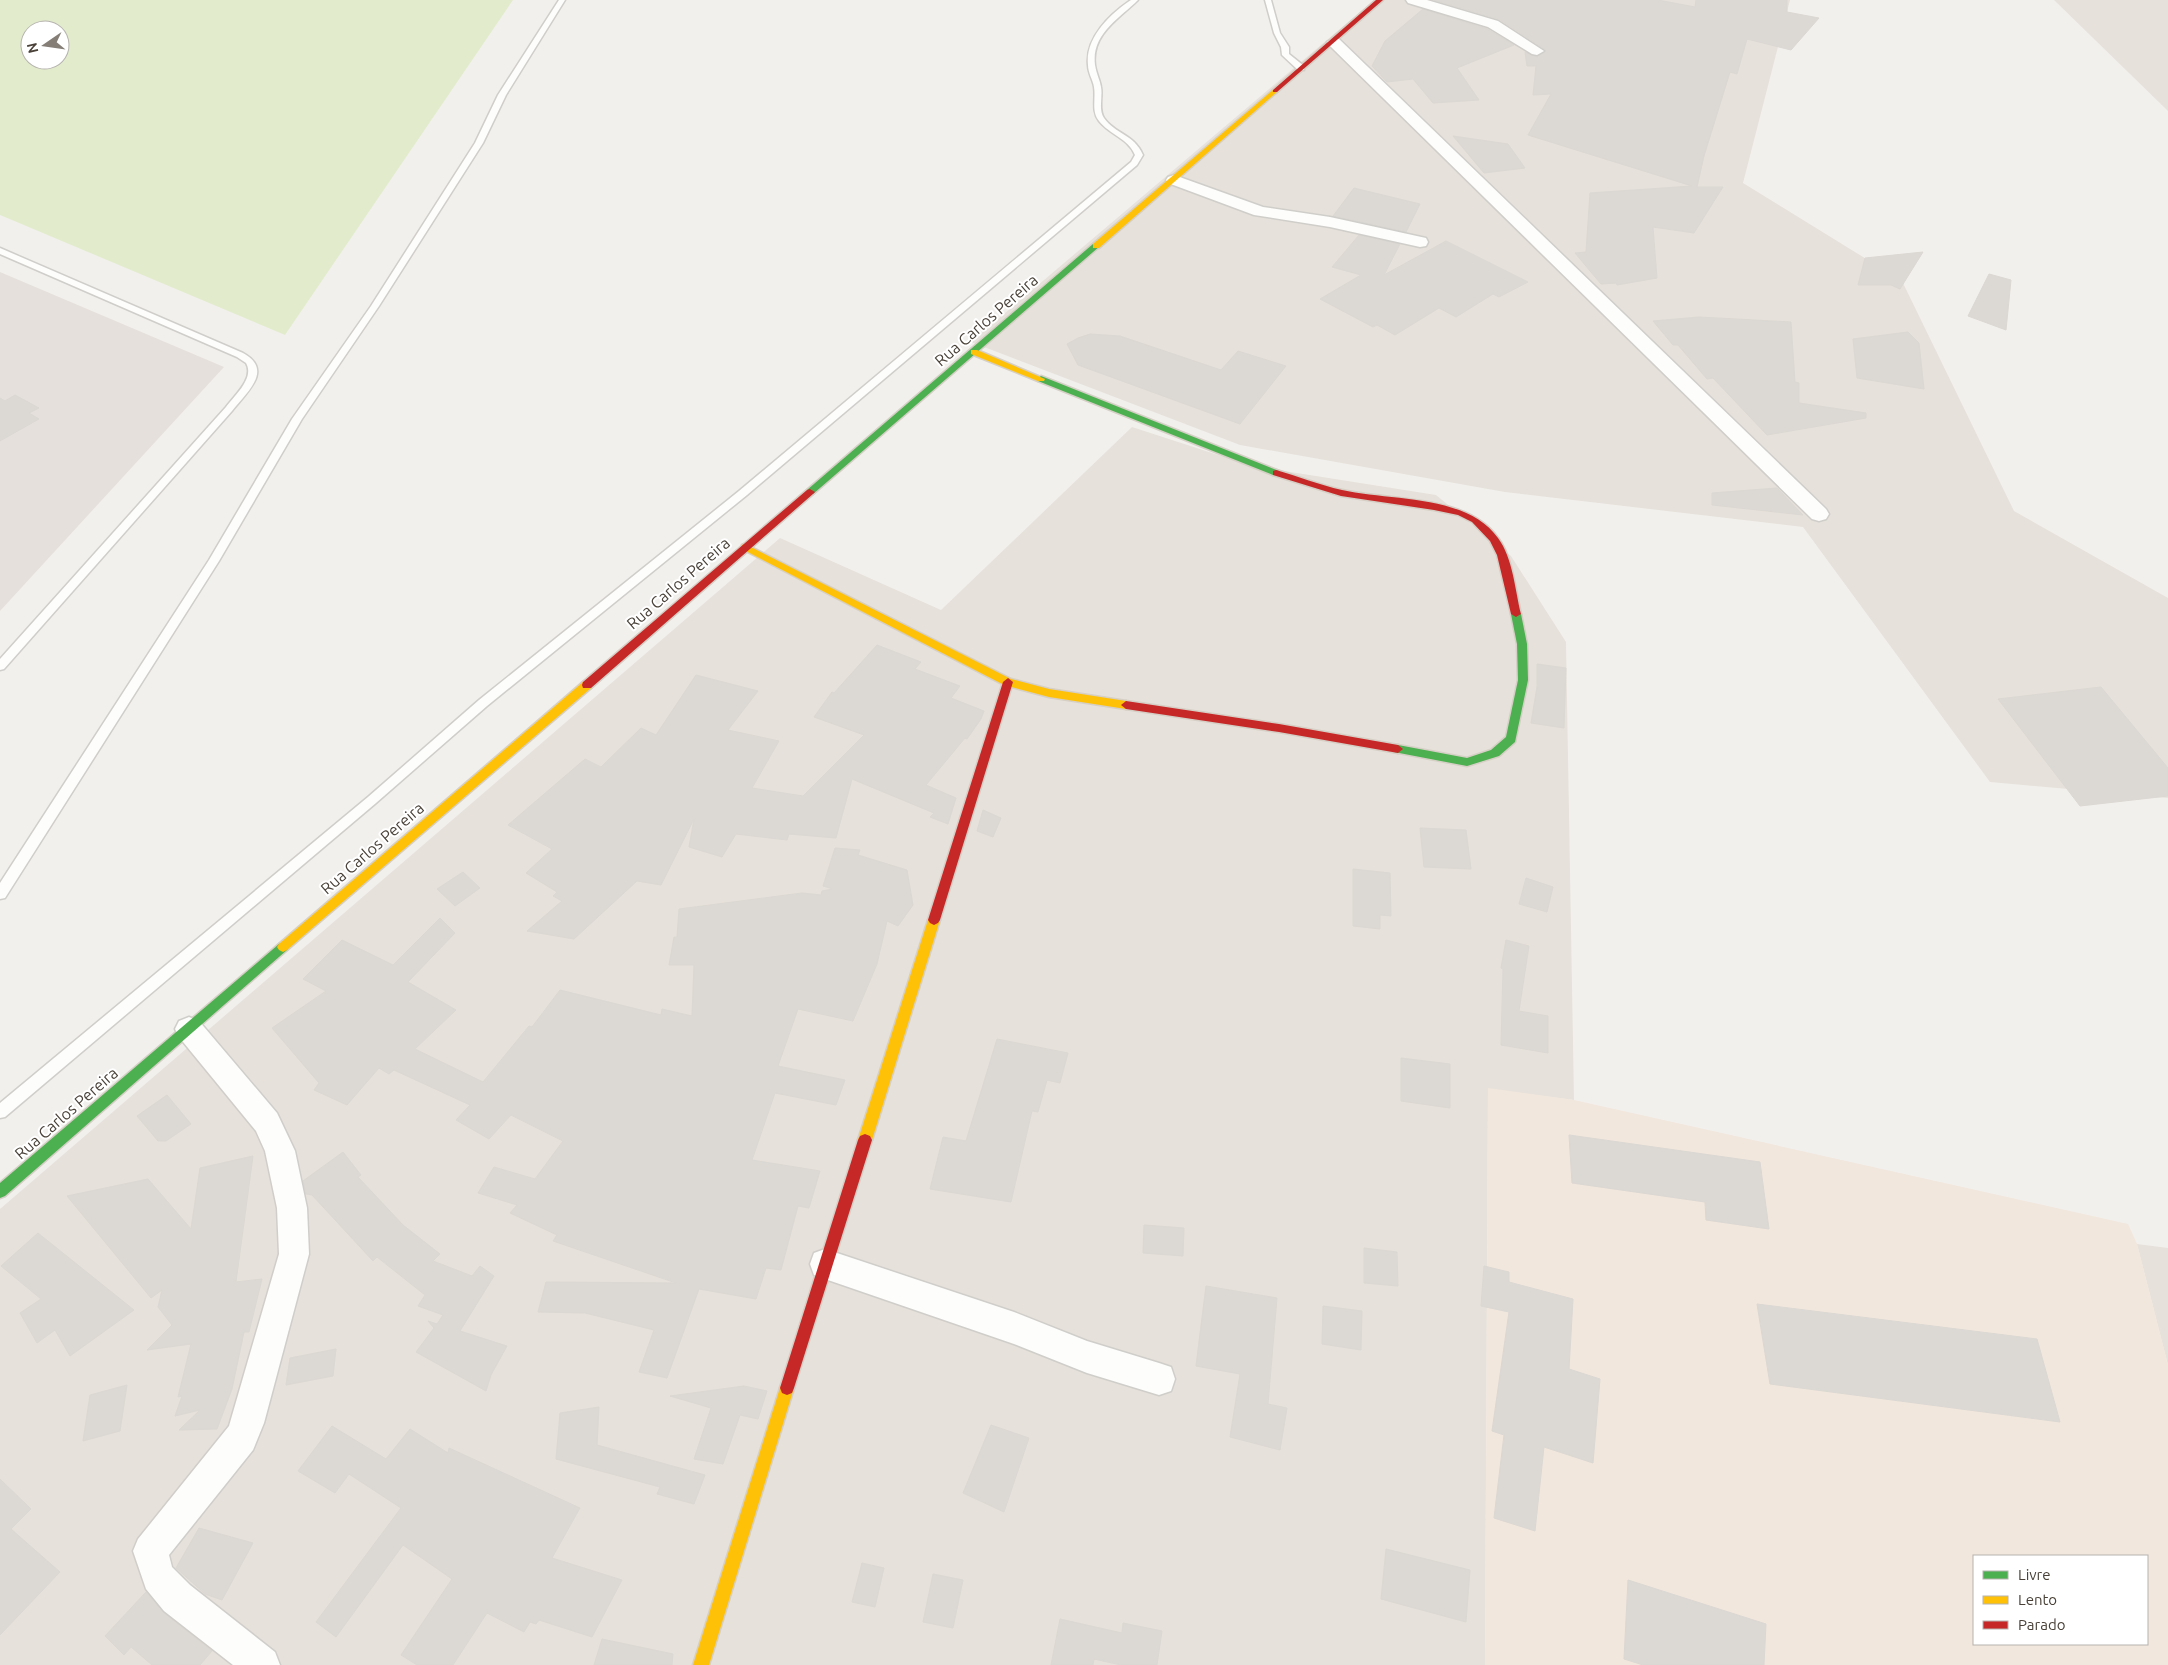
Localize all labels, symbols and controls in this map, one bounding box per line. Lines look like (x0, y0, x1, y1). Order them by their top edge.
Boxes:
north arrow (20, 20, 70, 70)
text: N (23, 41, 41, 55)
street label: Rua Carlos Pereira (931, 270, 1041, 370)
street label: Rua Carlos Pereira (623, 533, 733, 633)
street label: Rua Carlos Pereira (317, 798, 427, 898)
street label: Rua Carlos Pereira (11, 1063, 121, 1163)
legend (1973, 1555, 2148, 1645)
text: Livre (2018, 1566, 2051, 1583)
text: Lento (2018, 1591, 2057, 1608)
text: Parado (2018, 1616, 2065, 1633)

